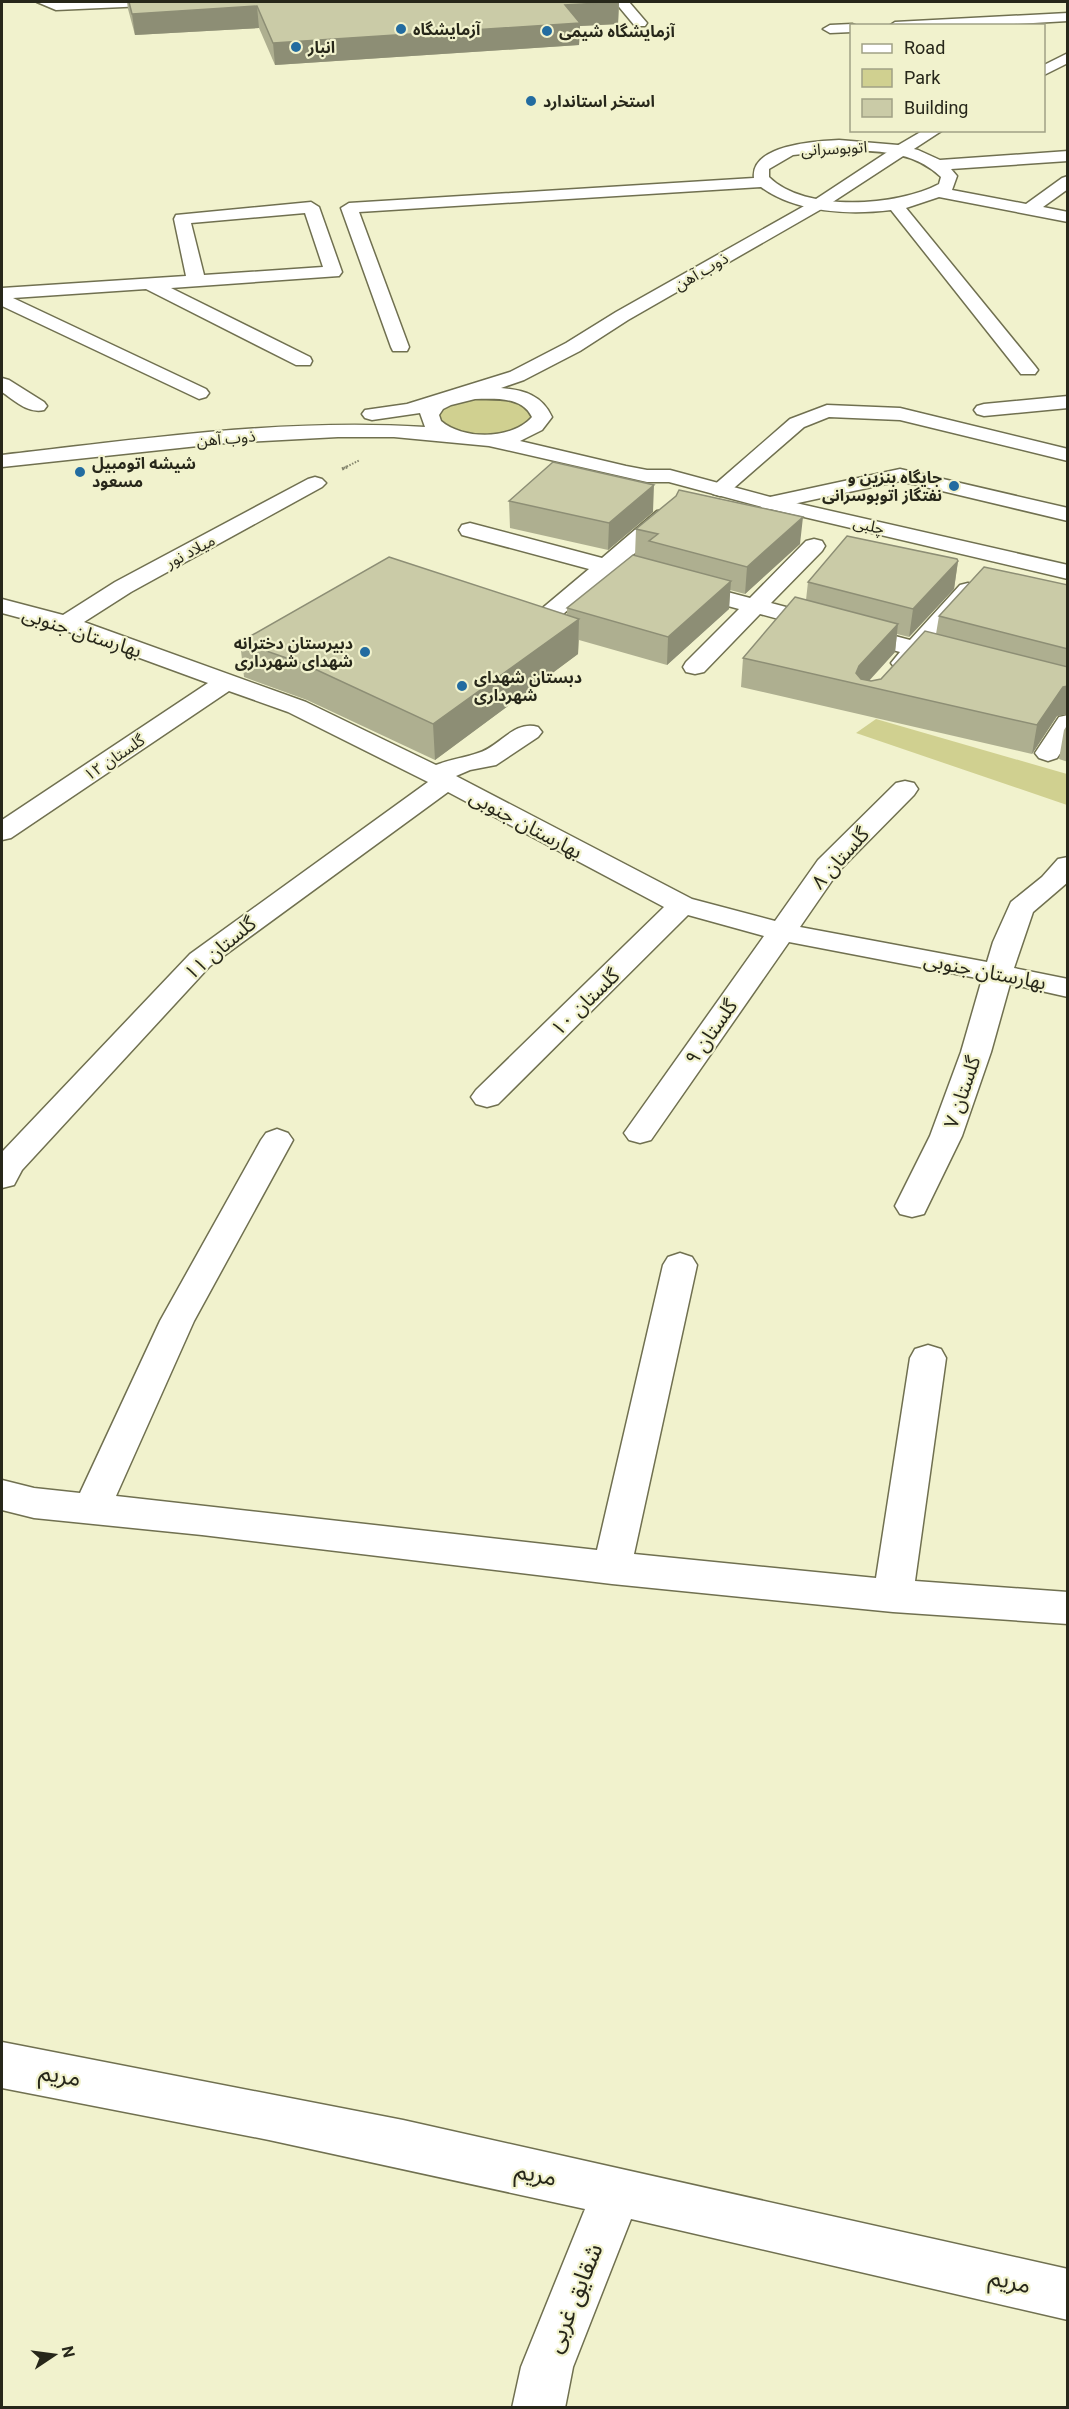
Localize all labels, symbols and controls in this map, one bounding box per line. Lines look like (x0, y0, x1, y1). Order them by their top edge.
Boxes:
place label: آزمایشگاه (413, 20, 481, 39)
marker: آزمایشگاه (394, 22, 408, 36)
place label: آزمایشگاه شیمی (559, 22, 676, 41)
marker: آزمایشگاه شیمی (540, 24, 554, 38)
legend (850, 24, 1045, 132)
text: Road (904, 37, 945, 58)
place label: انبار (307, 38, 335, 57)
marker: انبار (289, 40, 303, 54)
text: Park (904, 67, 941, 88)
place label: استخر استاندارد (543, 92, 655, 111)
marker: استخر استاندارد (524, 94, 538, 108)
text: Building (904, 97, 968, 118)
street label: اتوبوسرانی (800, 137, 868, 160)
street label: ذوب آهن (671, 248, 732, 294)
street label: ذوب آهن (196, 426, 256, 451)
place label: شیشه اتومبیل مسعود (92, 454, 196, 491)
marker: شیشه اتومبیل مسعود (73, 465, 87, 479)
place label: جایگاه بنزین و نفتگاز اتوبوسرانی (822, 468, 942, 505)
marker: جایگاه بنزین و نفتگاز اتوبوسرانی (947, 479, 961, 493)
street label: چلبی (851, 513, 886, 539)
street label: میلاد نور (161, 531, 218, 573)
street label: بهارستان جنوبی (19, 601, 145, 663)
place label: دبیرستان دخترانه شهدای شهرداری (234, 634, 353, 671)
marker: دبیرستان دخترانه شهدای شهرداری (358, 645, 372, 659)
place label: دبستان شهدای شهرداری (474, 668, 582, 705)
marker: دبستان شهدای شهرداری (455, 679, 469, 693)
street label: گلستان ۱۲ (80, 730, 148, 785)
street label: بهارستان جنوبی (466, 784, 586, 864)
street label: گلستان ۸ (806, 822, 874, 894)
street label: گلستان ۱۱ (179, 911, 261, 985)
street label: بهارستان جنوبی (922, 947, 1048, 995)
street label: گلستان ۱۰ (546, 963, 625, 1041)
street label: گلستان ۹ (680, 994, 743, 1069)
street label: گلستان ۷ (939, 1052, 986, 1131)
street label: مریم (36, 2058, 83, 2095)
street label: مریم (512, 2156, 559, 2195)
street label: شقایق غربی (539, 2239, 609, 2357)
street label: مریم (986, 2263, 1034, 2302)
north arrow (24, 2325, 84, 2385)
text: N (58, 2344, 79, 2359)

